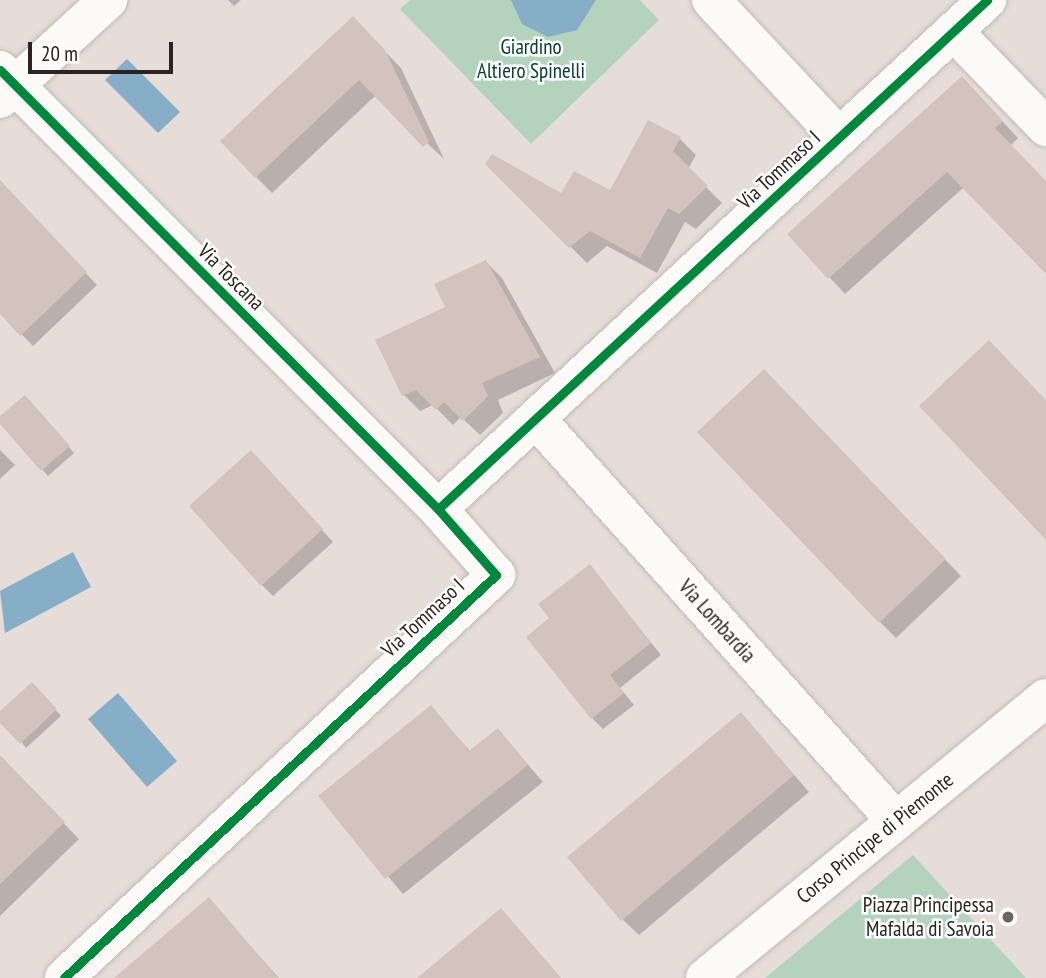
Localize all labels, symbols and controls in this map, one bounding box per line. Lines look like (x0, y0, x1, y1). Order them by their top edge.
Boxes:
scale bar (32, 28, 177, 72)
park label: Giardino Altiero Spinelli (477, 34, 585, 84)
text: 20 m (41, 40, 78, 67)
street label: Via Tommaso I (732, 125, 826, 215)
street label: Via Toscana (192, 238, 270, 316)
street label: Via Tommaso I (376, 573, 470, 663)
street label: Via Lombardia (673, 574, 761, 668)
street label: Corso Principe di Piemonte (792, 767, 958, 909)
place label: Piazza Principessa Mafalda di Savoia (863, 892, 994, 942)
marker: Piazza Principessa Mafalda di Savoia (1000, 909, 1016, 925)

